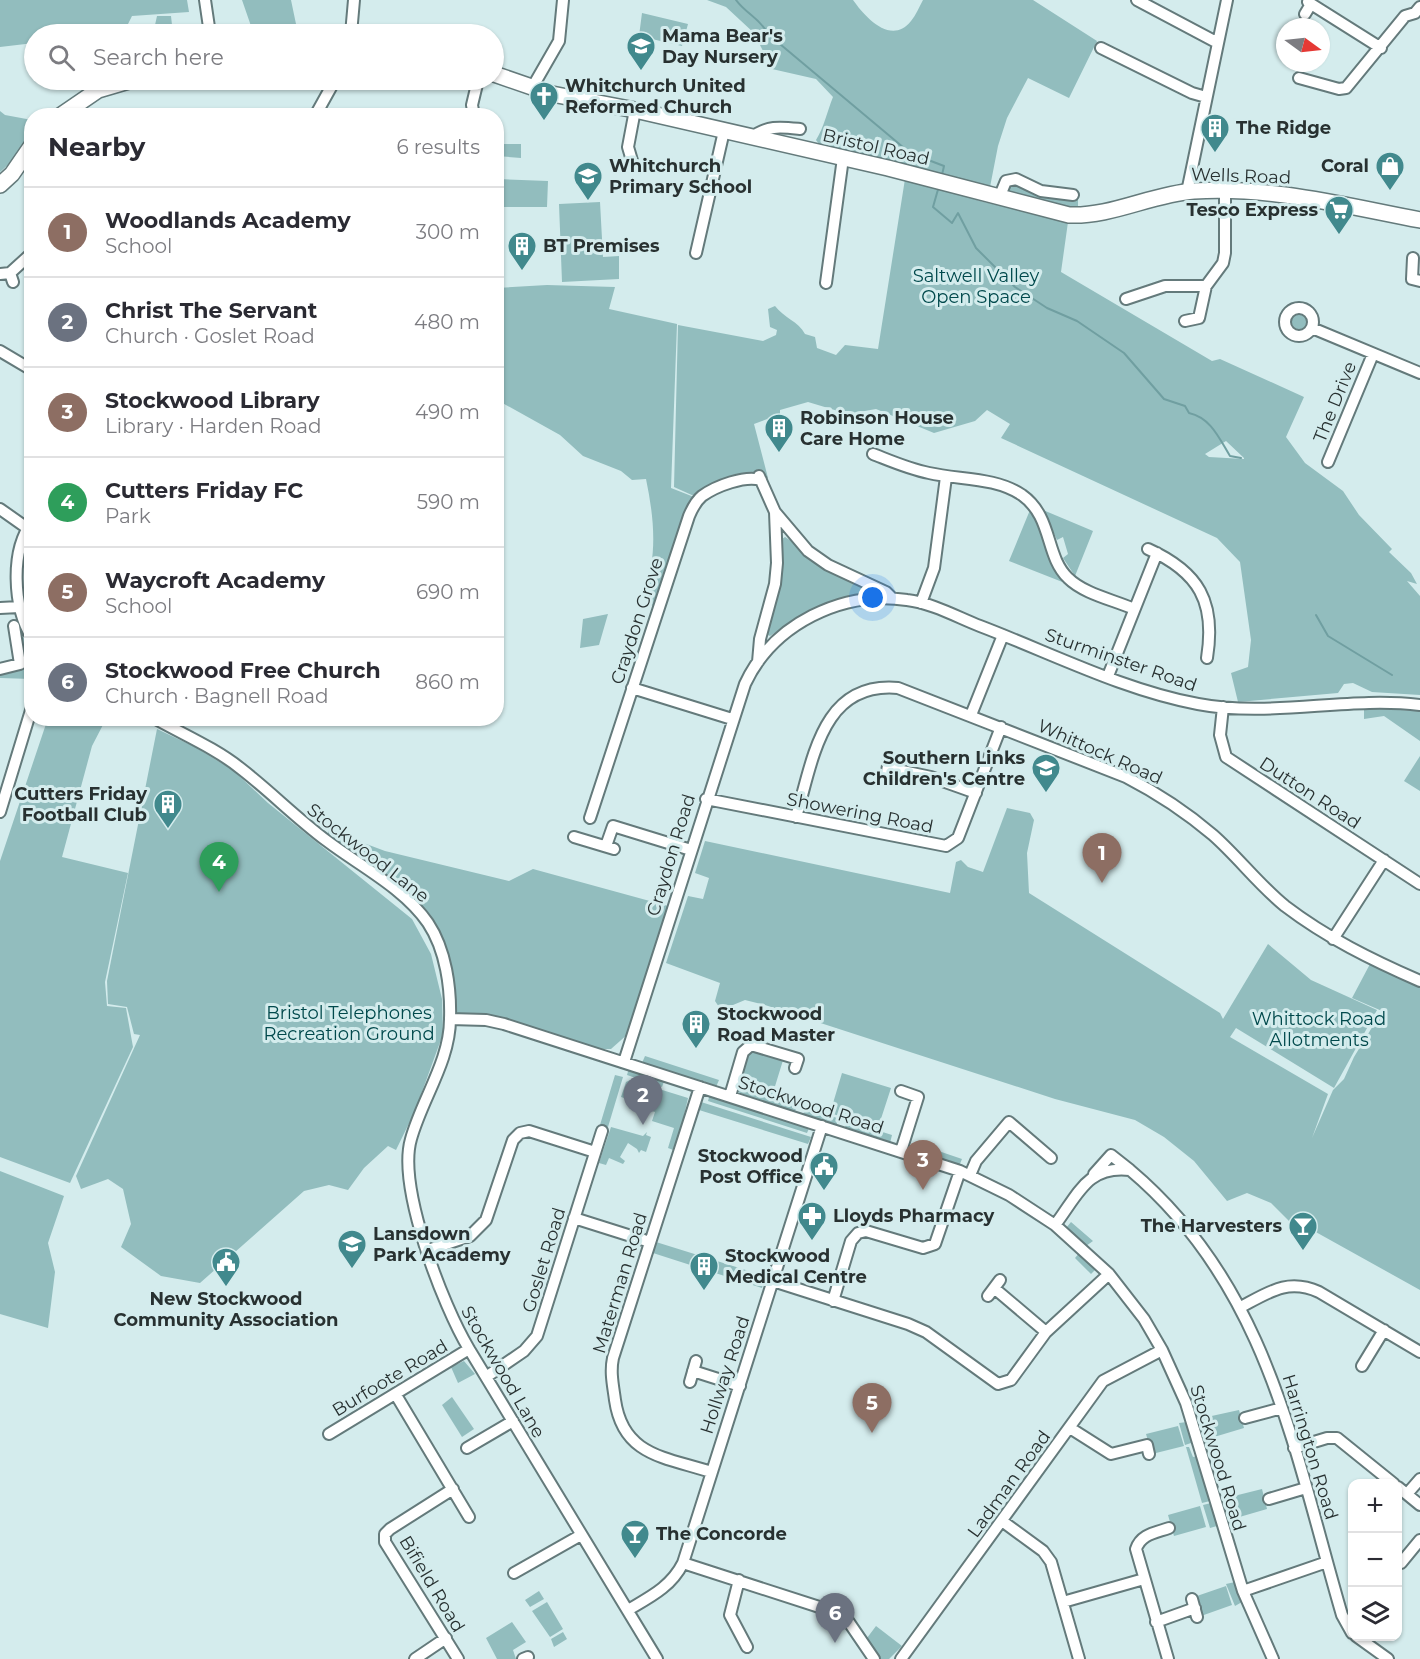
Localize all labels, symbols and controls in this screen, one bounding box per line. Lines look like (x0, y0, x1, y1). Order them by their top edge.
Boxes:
north arrow (1276, 18, 1330, 72)
search box (24, 24, 504, 90)
place label: Mama Bear's Day Nursery (662, 25, 783, 68)
school or university icon: Mama Bear's Day Nursery (625, 30, 657, 72)
icon: search (45, 41, 78, 74)
text: Search here (93, 44, 224, 71)
place label: Whitchurch United Reformed Church (565, 75, 746, 118)
church icon: Whitchurch United Reformed Church (528, 80, 560, 122)
building icon: The Ridge (1199, 112, 1231, 154)
place label: The Ridge (1236, 117, 1331, 139)
street label: Bristol Road (820, 124, 932, 170)
text: Nearby (48, 131, 145, 163)
text: 6 results (396, 135, 480, 159)
shop icon: Coral (1374, 150, 1406, 192)
place label: Whitchurch Primary School (609, 155, 752, 198)
place label: Coral (1321, 155, 1369, 177)
school or university icon: Whitchurch Primary School (572, 160, 604, 202)
street label: Wells Road (1191, 163, 1291, 189)
supermarket icon: Tesco Express (1323, 194, 1355, 236)
place label: Tesco Express (1186, 199, 1318, 221)
text: Woodlands Academy (105, 207, 351, 234)
text: 1 (64, 220, 71, 244)
text: 300 m (416, 220, 480, 244)
building icon: BT Premises (506, 230, 538, 272)
text: School (105, 234, 172, 258)
place label: BT Premises (543, 235, 660, 257)
park label: Saltwell Valley Open Space (913, 265, 1040, 308)
text: Christ The Servant (105, 297, 317, 324)
text: 2 (62, 310, 73, 334)
text: 480 m (414, 310, 480, 334)
text: Church · Goslet Road (105, 324, 315, 348)
street label: The Drive (1309, 358, 1361, 446)
text: Stockwood Library (105, 387, 320, 414)
text: 3 (62, 400, 73, 424)
text: 490 m (415, 400, 480, 424)
place label: Robinson House Care Home (800, 407, 954, 450)
building icon: Robinson House Care Home (763, 412, 795, 454)
text: Library · Harden Road (105, 414, 322, 438)
text: Cutters Friday FC (105, 477, 303, 504)
text: 4 (61, 490, 74, 514)
text: 590 m (417, 490, 480, 514)
text: Park (105, 504, 151, 528)
street label: Craydon Grove (606, 555, 668, 687)
text: Waycroft Academy (105, 567, 325, 594)
text: 5 (62, 580, 73, 604)
text: 690 m (416, 580, 480, 604)
your location (858, 583, 887, 612)
text: School (105, 594, 172, 618)
street label: Sturminster Road (1042, 624, 1200, 696)
text: Stockwood Free Church (105, 657, 381, 684)
text: 6 (61, 670, 74, 694)
text: 860 m (415, 670, 480, 694)
text: Church · Bagnell Road (105, 684, 329, 708)
street label: Whittock Road (1034, 715, 1166, 789)
place label: Southern Links Children's Centre (863, 747, 1025, 790)
school or university icon: Southern Links Children's Centre (1030, 752, 1062, 794)
street label: Dutton Road (1255, 752, 1365, 834)
place label: Cutters Friday Football Club (14, 783, 147, 826)
building icon: Cutters Friday Football Club (152, 788, 184, 830)
street label: Showering Road (785, 788, 935, 838)
street label: Craydon Road (642, 791, 700, 919)
street label: Stockwood Lane (303, 798, 434, 908)
pin: 1 (1082, 834, 1122, 883)
pin: 4 (200, 842, 238, 892)
park label: Bristol Telephones Recreation Ground (263, 1002, 435, 1045)
place label: Stockwood Road Master (717, 1003, 835, 1046)
building icon: Stockwood Road Master (680, 1008, 712, 1050)
park label: Whittock Road Allotments (1252, 1008, 1386, 1051)
street label: Stockwood Road (735, 1071, 887, 1139)
pin: 2 (624, 1076, 662, 1125)
pin: 3 (904, 1140, 942, 1190)
place label: Stockwood Post Office (698, 1145, 803, 1188)
public building icon: Stockwood Post Office (808, 1150, 840, 1192)
pharmacy icon: Lloyds Pharmacy (796, 1200, 828, 1242)
street label: Goslet Road (518, 1205, 570, 1315)
place label: Lloyds Pharmacy (833, 1205, 995, 1227)
street label: Materman Road (588, 1210, 652, 1356)
bar icon: The Harvesters (1287, 1210, 1319, 1252)
place label: The Harvesters (1141, 1215, 1282, 1237)
place label: Lansdown Park Academy (373, 1223, 511, 1266)
school or university icon: Lansdown Park Academy (336, 1228, 368, 1270)
place label: Stockwood Medical Centre (725, 1245, 867, 1288)
public building icon: New Stockwood Community Association (210, 1246, 242, 1288)
building icon: Stockwood Medical Centre (688, 1250, 720, 1292)
place label: New Stockwood Community Association (114, 1288, 338, 1331)
street label: Stockwood Lane (456, 1302, 550, 1442)
street label: Hollway Road (696, 1313, 754, 1437)
street label: Burfoote Road (328, 1335, 452, 1421)
street label: Harrington Road (1277, 1372, 1343, 1522)
street label: Stockwood Road (1185, 1382, 1251, 1534)
pin: 5 (852, 1384, 892, 1433)
street label: Ladman Road (963, 1426, 1055, 1542)
map controls (1348, 1479, 1402, 1641)
button: + (1348, 1479, 1402, 1533)
bar icon: The Concorde (619, 1518, 651, 1560)
place label: The Concorde (656, 1523, 787, 1545)
street label: Bifield Road (395, 1532, 469, 1636)
button: − (1348, 1533, 1402, 1587)
button: layers (1348, 1587, 1402, 1641)
pin: 6 (816, 1594, 854, 1643)

